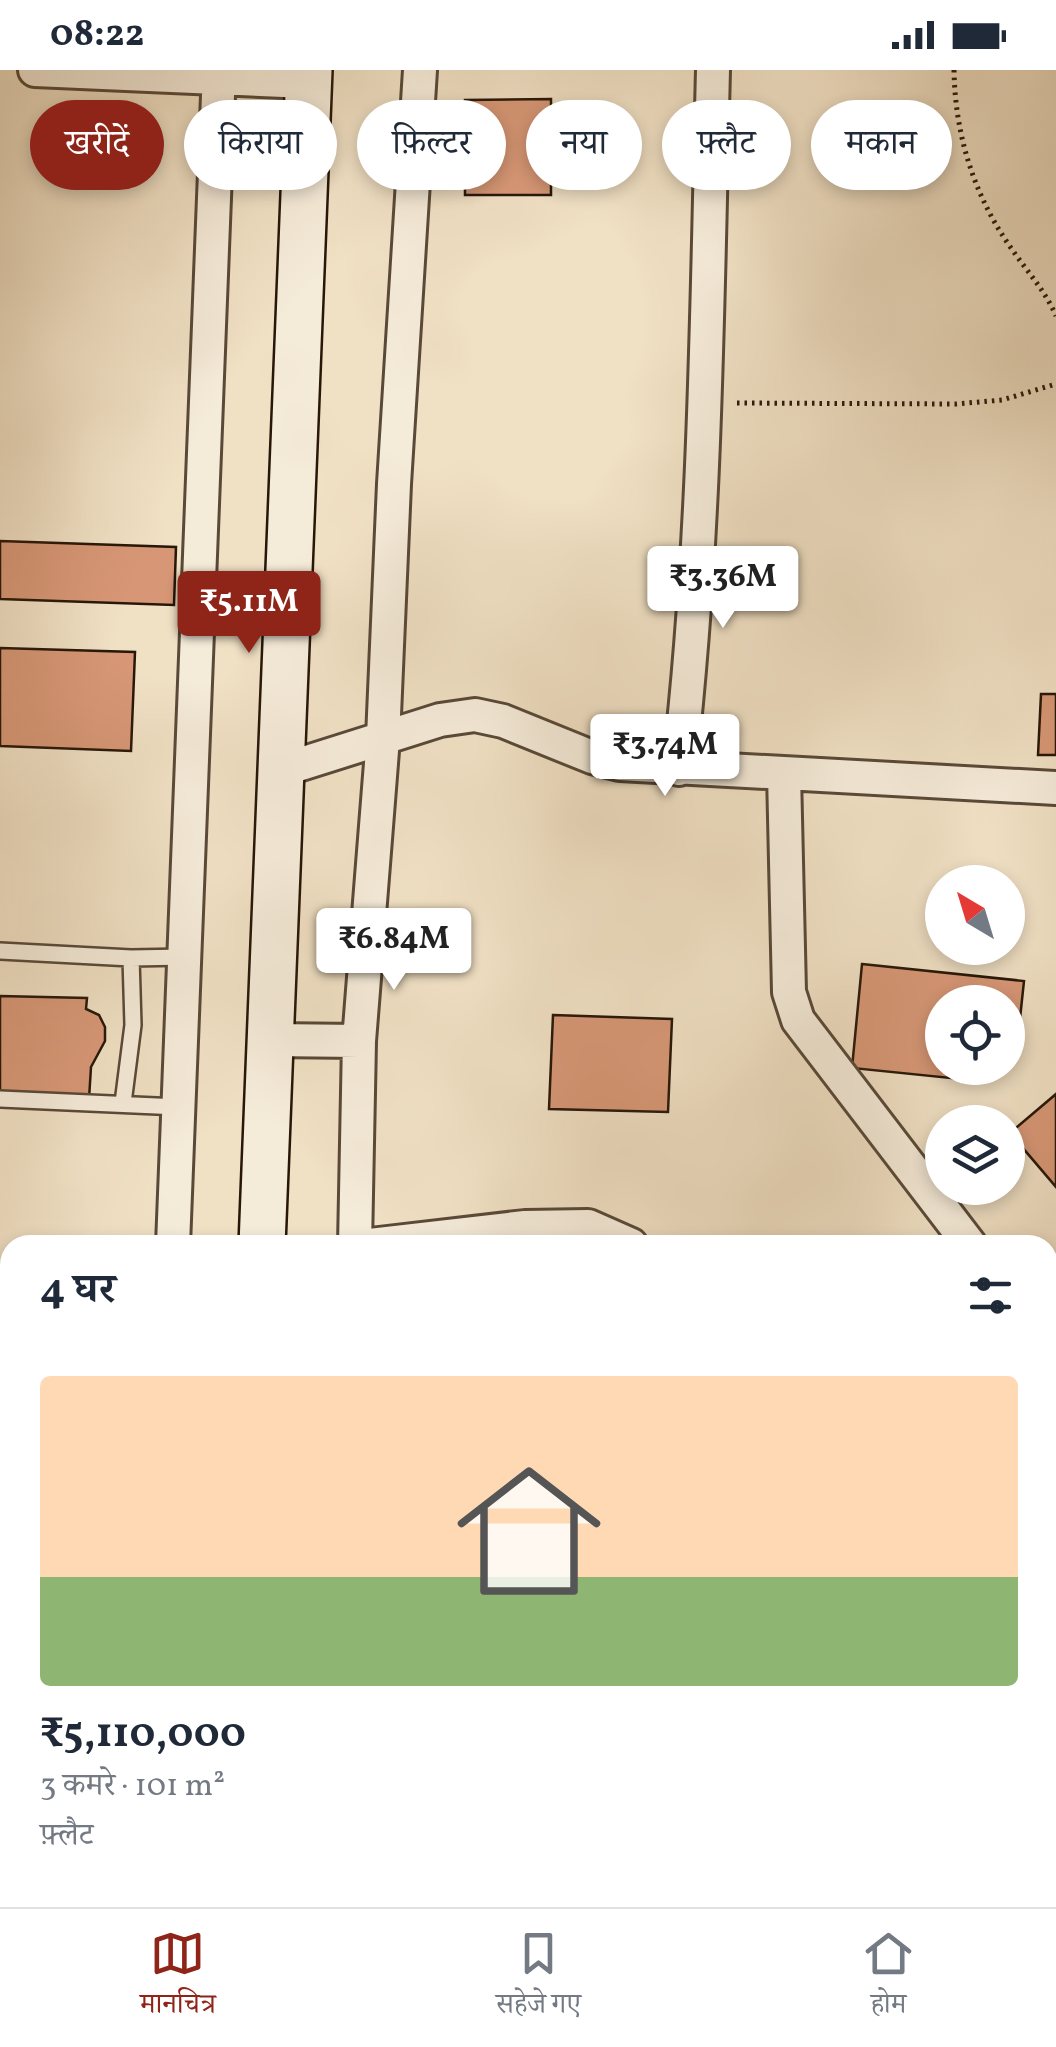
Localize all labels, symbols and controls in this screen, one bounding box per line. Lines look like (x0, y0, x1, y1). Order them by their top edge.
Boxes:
text: 08:22 (50, 9, 144, 62)
chip: खरीदें (30, 100, 164, 190)
chip: किराया (184, 100, 337, 190)
chip: फ़िल्टर (357, 100, 506, 190)
chip: नया (526, 100, 642, 190)
chip: फ़्लैट (662, 100, 791, 190)
chip: मकान (811, 100, 952, 190)
pin: ₹3.36M (642, 546, 804, 631)
text: ₹3.36M (669, 556, 777, 600)
pin: ₹5.11M (168, 571, 330, 656)
text: ₹5.11M (200, 581, 298, 625)
pin: ₹3.74M (584, 714, 746, 799)
text: ₹3.74M (612, 724, 718, 768)
north arrow (925, 865, 1025, 965)
map controls (925, 865, 1025, 1205)
pin: ₹6.84M (313, 908, 475, 993)
text: ₹6.84M (338, 918, 450, 962)
button: locate (925, 985, 1025, 1085)
button: layers (925, 1105, 1025, 1205)
text: 4 घर (40, 1262, 116, 1321)
icon: filters (963, 1268, 1018, 1323)
icon: home (439, 1441, 619, 1621)
text: ₹5,110,000 (40, 1706, 246, 1765)
text: 3 कमरे · 101 m² (40, 1765, 225, 1809)
text: फ़्लैट (40, 1815, 93, 1859)
tab: मानचित्र (140, 1926, 216, 2031)
tab: सहेजे गए (496, 1926, 581, 2031)
tab: होम (861, 1926, 916, 2031)

